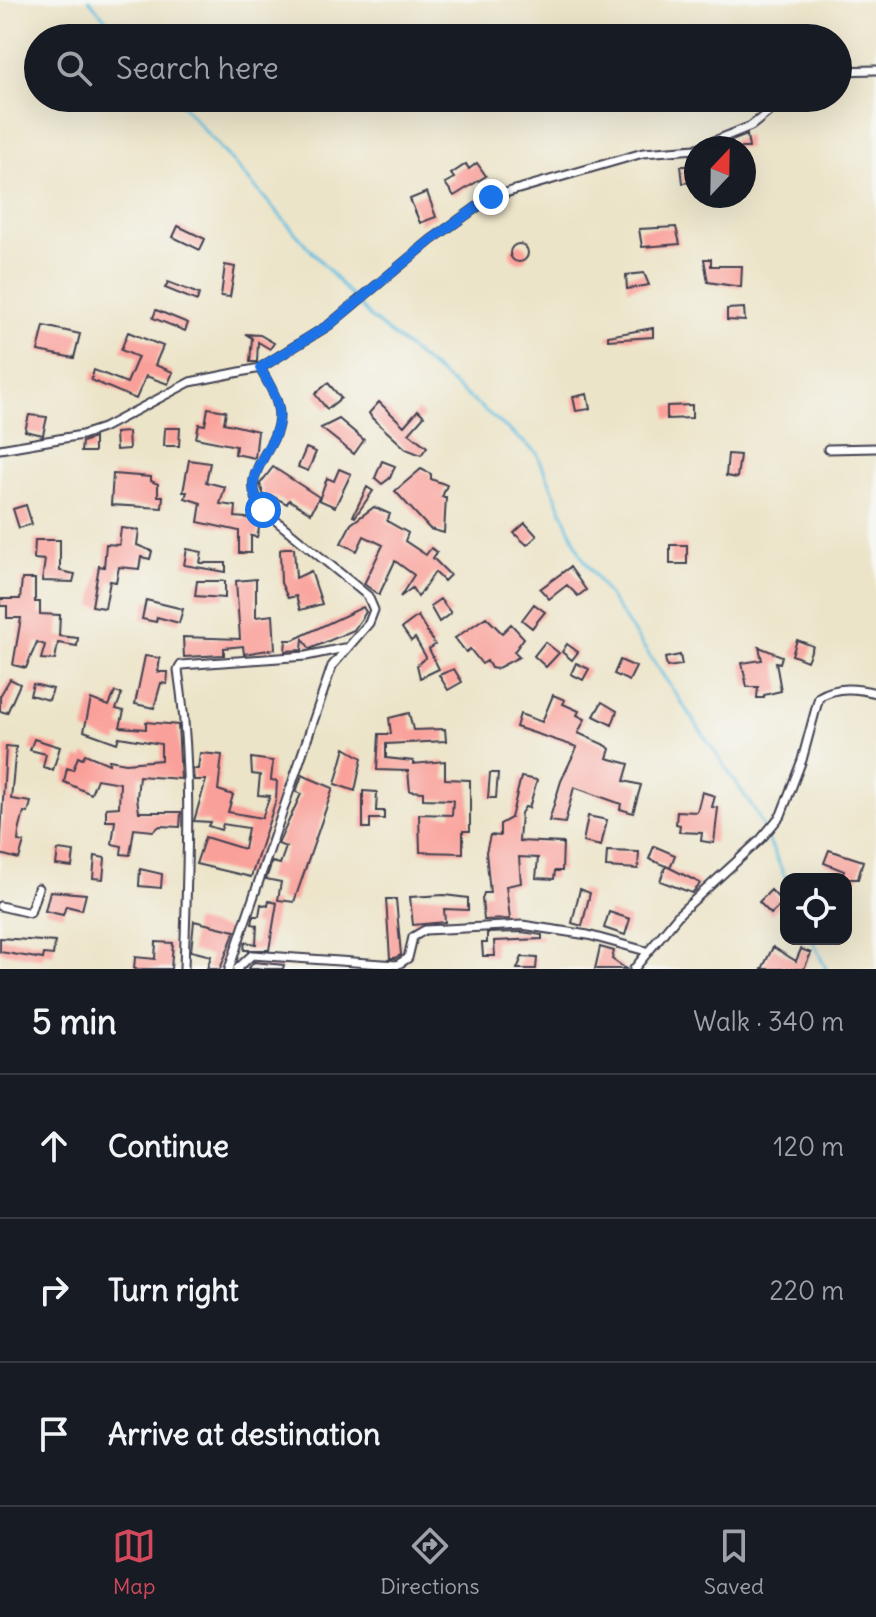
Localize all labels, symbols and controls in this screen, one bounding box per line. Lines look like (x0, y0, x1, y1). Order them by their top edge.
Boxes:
search box (24, 24, 852, 112)
icon: search (52, 46, 96, 90)
text: Search here (116, 49, 279, 87)
north arrow (684, 136, 756, 208)
route end (473, 179, 509, 215)
route start (245, 492, 281, 528)
map controls (780, 873, 852, 945)
button: locate (780, 873, 852, 945)
text: 5 min (32, 1000, 117, 1043)
text: Walk · 340 m (693, 1005, 844, 1038)
icon: ahead (32, 1124, 76, 1168)
text: Continue (108, 1127, 229, 1165)
text: 120 m (773, 1130, 844, 1163)
icon: right (32, 1268, 76, 1312)
text: Turn right (108, 1271, 239, 1309)
text: 220 m (769, 1274, 844, 1307)
icon: arrive (32, 1412, 76, 1456)
text: Arrive at destination (108, 1415, 380, 1453)
tab: Map (112, 1524, 156, 1600)
tab: Directions (380, 1524, 480, 1600)
tab: Saved (704, 1524, 764, 1600)

